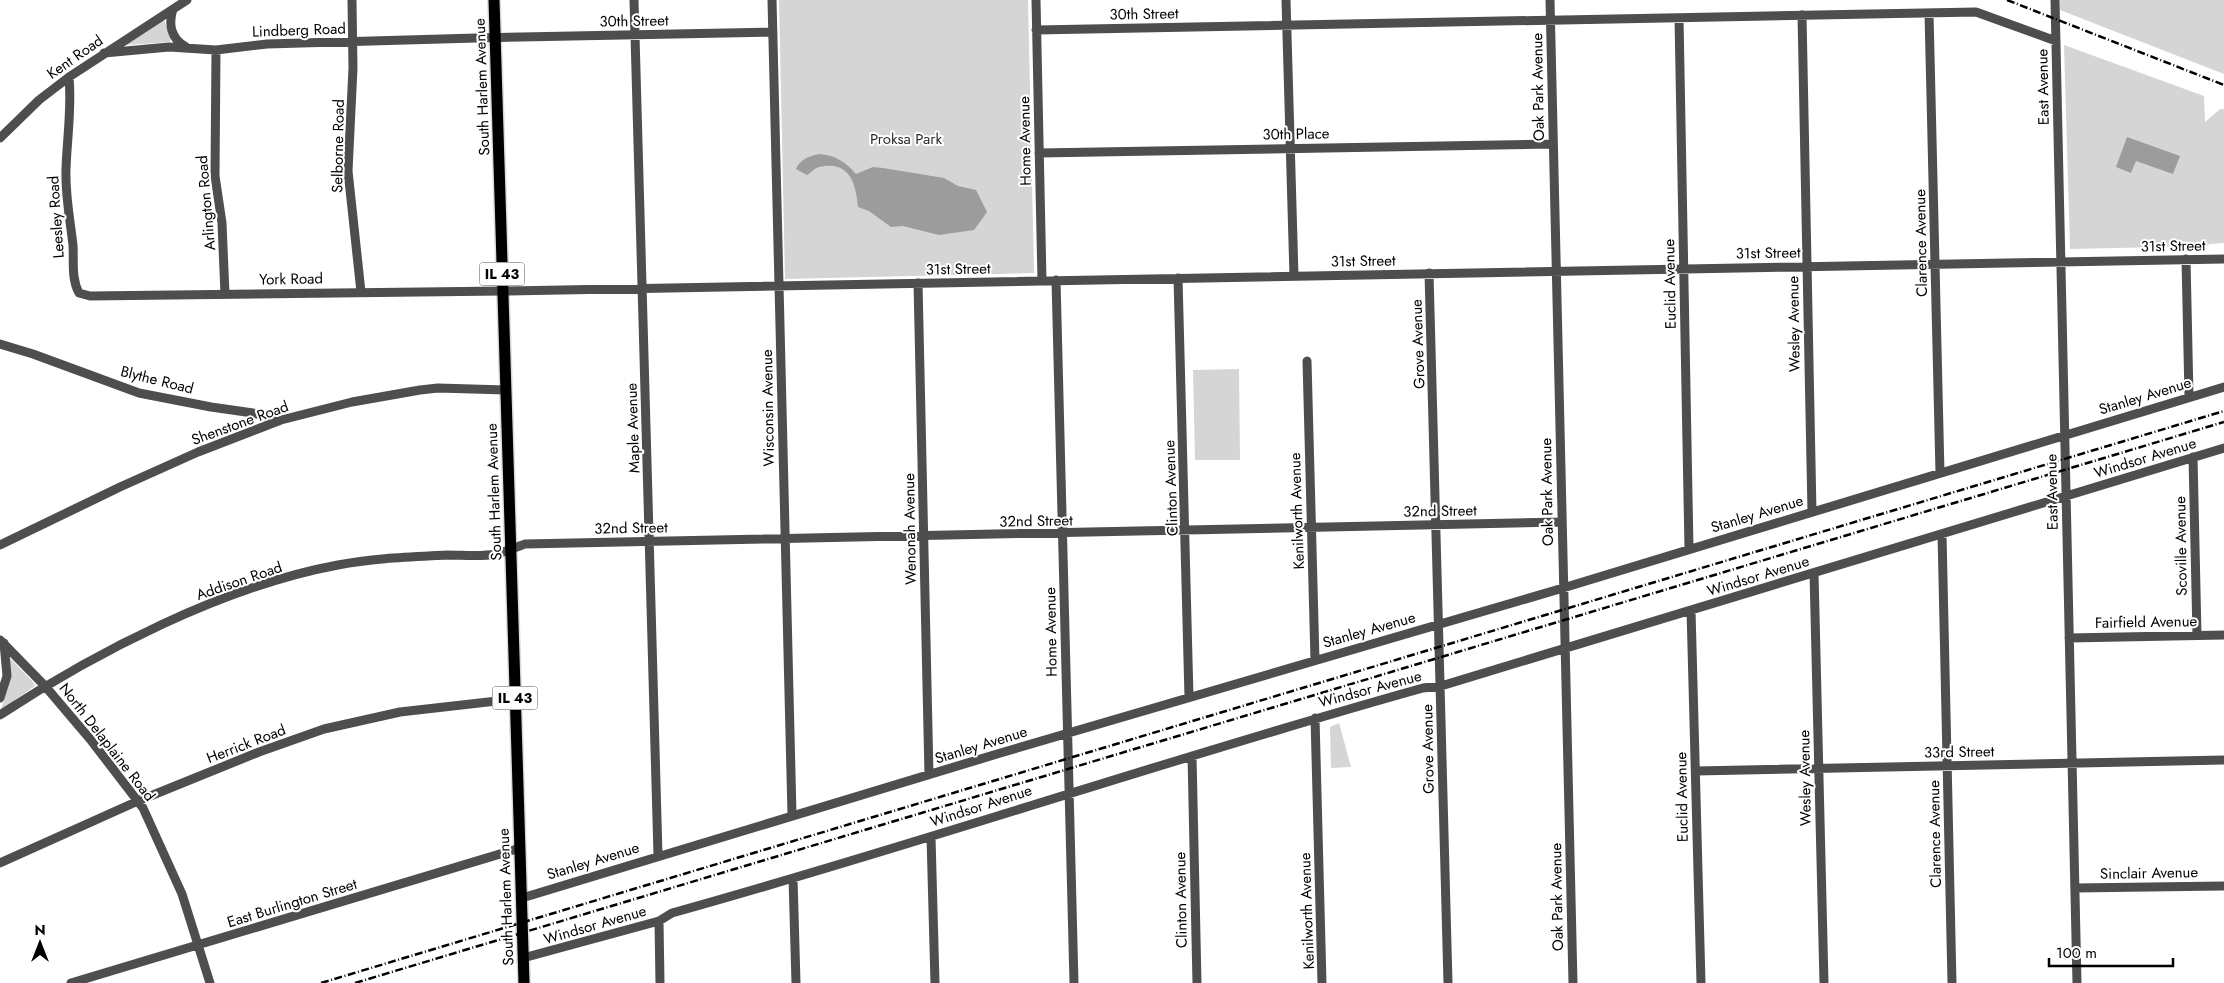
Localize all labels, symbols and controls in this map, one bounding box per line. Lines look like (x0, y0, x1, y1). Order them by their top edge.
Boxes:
street label: 30th Street (1109, 2, 1179, 26)
street label: 30th Street (599, 9, 669, 33)
street label: Lindberg Road (252, 17, 346, 43)
street label: South Harlem Avenue (469, 18, 495, 156)
street label: Kent Road (42, 30, 108, 84)
street label: Oak Park Avenue (1526, 32, 1550, 141)
street label: East Avenue (2031, 48, 2055, 125)
street label: Home Avenue (1013, 96, 1037, 186)
street label: Selborne Road (326, 99, 350, 193)
street label: 30th Place (1262, 122, 1330, 146)
park label: Proksa Park (870, 128, 942, 150)
street label: Arlington Road (191, 155, 221, 251)
street label: Leesley Road (42, 175, 70, 259)
street label: Clarence Avenue (1909, 189, 1933, 297)
street label: 31st Street (2140, 234, 2206, 258)
street label: Euclid Avenue (1658, 238, 1682, 329)
street label: 31st Street (1735, 241, 1801, 265)
street label: 31st Street (1330, 249, 1396, 273)
street label: 31st Street (925, 257, 991, 281)
road number: IL 43 (480, 262, 524, 286)
street label: York Road (259, 267, 323, 291)
street label: Wesley Avenue (1782, 275, 1806, 372)
street label: Grove Avenue (1405, 298, 1431, 389)
street label: Wisconsin Avenue (756, 349, 780, 467)
street label: Blythe Road (118, 360, 196, 400)
street label: Stanley Avenue (2096, 371, 2194, 421)
street label: Maple Avenue (620, 382, 646, 474)
street label: Shenstone Road (188, 395, 292, 451)
street label: South Harlem Avenue (481, 423, 507, 561)
street label: Windsor Avenue (2091, 432, 2199, 484)
street label: Oak Park Avenue (1535, 437, 1559, 546)
street label: Clinton Avenue (1158, 439, 1184, 537)
street label: Kenilworth Avenue (1284, 452, 1310, 570)
street label: East Avenue (2040, 453, 2064, 530)
street label: Wenonah Avenue (898, 473, 922, 585)
street label: Stanley Avenue (1708, 489, 1806, 539)
street label: Scoville Avenue (2169, 496, 2193, 596)
street label: 32nd Street (1403, 499, 1477, 523)
street label: 32nd Street (999, 509, 1073, 533)
street label: 32nd Street (594, 516, 668, 540)
street label: Windsor Avenue (1704, 550, 1812, 602)
street label: Addison Road (193, 556, 285, 606)
street label: Home Avenue (1039, 587, 1063, 677)
street label: Stanley Avenue (1320, 606, 1418, 654)
street label: Fairfield Avenue (2095, 610, 2198, 634)
street label: Windsor Avenue (1316, 665, 1424, 713)
street label: North Delaplaine Road (54, 678, 160, 806)
road number: IL 43 (492, 686, 538, 710)
street label: Grove Avenue (1416, 704, 1440, 794)
street label: Herrick Road (203, 719, 289, 769)
street label: Stanley Avenue (932, 720, 1030, 770)
street label: Wesley Avenue (1793, 729, 1817, 826)
street label: 33rd Street (1924, 740, 1995, 764)
street label: Euclid Avenue (1670, 751, 1694, 842)
street label: Windsor Avenue (927, 779, 1035, 833)
street label: Clarence Avenue (1923, 780, 1947, 888)
street label: South Harlem Avenue (493, 828, 519, 966)
street label: Stanley Avenue (544, 836, 642, 886)
street label: Oak Park Avenue (1545, 842, 1569, 951)
street label: Clinton Avenue (1169, 851, 1193, 948)
street label: Kenilworth Avenue (1294, 852, 1320, 970)
street label: Sinclair Avenue (2100, 861, 2199, 885)
street label: East Burlington Street (224, 873, 360, 933)
street label: Windsor Avenue (541, 900, 649, 950)
north arrow (15, 918, 65, 968)
text: N (34, 920, 46, 940)
scale bar (2049, 936, 2173, 968)
text: 100 m (2056, 942, 2097, 964)

